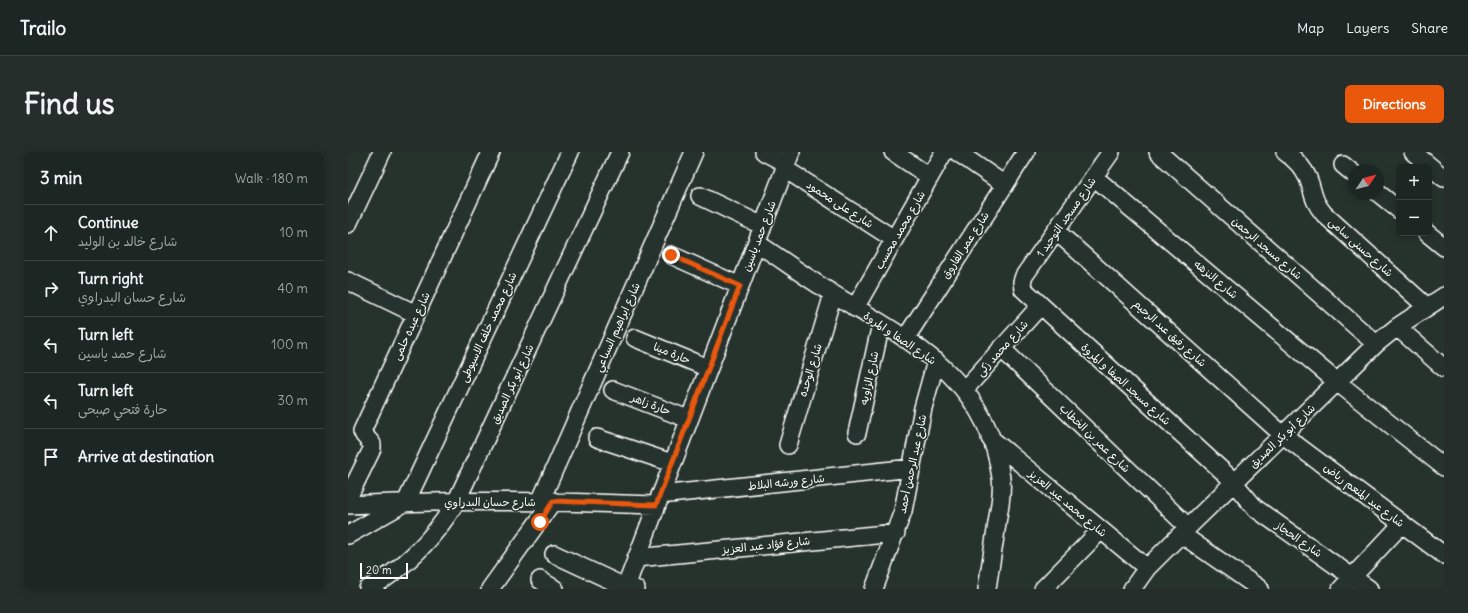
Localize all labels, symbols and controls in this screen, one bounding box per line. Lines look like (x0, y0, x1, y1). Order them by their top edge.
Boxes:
text: Trailo (20, 16, 66, 40)
text: Map (1297, 19, 1324, 37)
text: Layers (1346, 19, 1389, 37)
text: Share (1411, 19, 1448, 37)
button: Directions (1345, 85, 1444, 123)
text: Find us (24, 86, 115, 122)
north arrow (1348, 164, 1384, 200)
map controls (1396, 164, 1432, 236)
button: + (1396, 164, 1432, 200)
text: 3 min (40, 167, 82, 189)
text: Walk · 180 m (235, 170, 308, 187)
street label: شارع مسجد التوحيد 1 (1033, 174, 1101, 261)
street label: شارع على محمود (803, 177, 876, 232)
street label: شارع محمد محسب (872, 188, 930, 273)
street label: شارع حمد ياسين (739, 199, 781, 274)
button: − (1396, 200, 1432, 236)
street label: شارع عمر الفاروق (938, 209, 994, 282)
text: Continue (78, 213, 139, 232)
street label: شارع مسجد الرحمن (1228, 214, 1305, 284)
street label: شارع حسنى سامى (1325, 214, 1396, 281)
icon: ahead (40, 222, 62, 244)
text: 10 m (280, 224, 308, 241)
text: شارع خالد بن الوليد (78, 233, 177, 250)
route end (662, 246, 680, 264)
street label: شارع النزهه (1190, 257, 1241, 303)
text: Turn right (78, 269, 143, 288)
street label: شارع محمد خلف الاسيوطى (456, 270, 521, 385)
icon: right (40, 278, 62, 300)
text: 40 m (277, 280, 308, 297)
street label: شارع ابراهيم السباعي (591, 280, 647, 375)
text: شارع حسان البدراوي (78, 289, 186, 306)
street label: شارع عبده حلمى (389, 290, 435, 363)
street label: شارع رفيق عبد الرحيم (1129, 296, 1210, 371)
street label: شارع الصفا و المروة (860, 308, 939, 369)
street label: شارع محمد زكى (973, 317, 1032, 380)
text: Turn left (78, 325, 133, 344)
icon: left (40, 334, 62, 356)
text: 100 m (271, 336, 308, 353)
street label: حارة مينا (651, 339, 693, 367)
street label: شارع مسجد الصفا و المروة (1077, 340, 1174, 429)
street label: شارع أبو بكر الصديق (487, 342, 538, 427)
street label: شارع الوحده (795, 342, 827, 399)
text: شارع حمد ياسين (78, 345, 166, 362)
street label: شارع الزاويه (857, 350, 883, 406)
text: Turn left (78, 381, 133, 400)
icon: left (40, 390, 62, 412)
street label: حارة زاهر (628, 390, 673, 418)
text: 30 m (278, 392, 308, 409)
text: حارة فتحي صبحى (78, 401, 167, 418)
street label: شارع عمر بن الخطاب (1055, 401, 1133, 477)
street label: شارع أبو بكر الصديق (1246, 401, 1319, 472)
street label: شارع عبد الرحمن أحمد (895, 413, 931, 515)
icon: arrive (40, 446, 62, 468)
text: Arrive at destination (78, 447, 214, 466)
street label: شارع عبد المنعم رياض (1320, 460, 1407, 532)
street label: شارع محمد عبد العزيز (1024, 466, 1110, 541)
street label: شارع ورشه البلاط (747, 471, 825, 495)
street label: شارع حسان البدراوي (444, 495, 536, 511)
route start (531, 513, 549, 531)
street label: شارع الحجاز (1271, 517, 1325, 562)
street label: شارع فؤاد عبد العزيز (720, 533, 811, 559)
scale bar (360, 561, 408, 580)
text: 20 m (366, 563, 392, 577)

